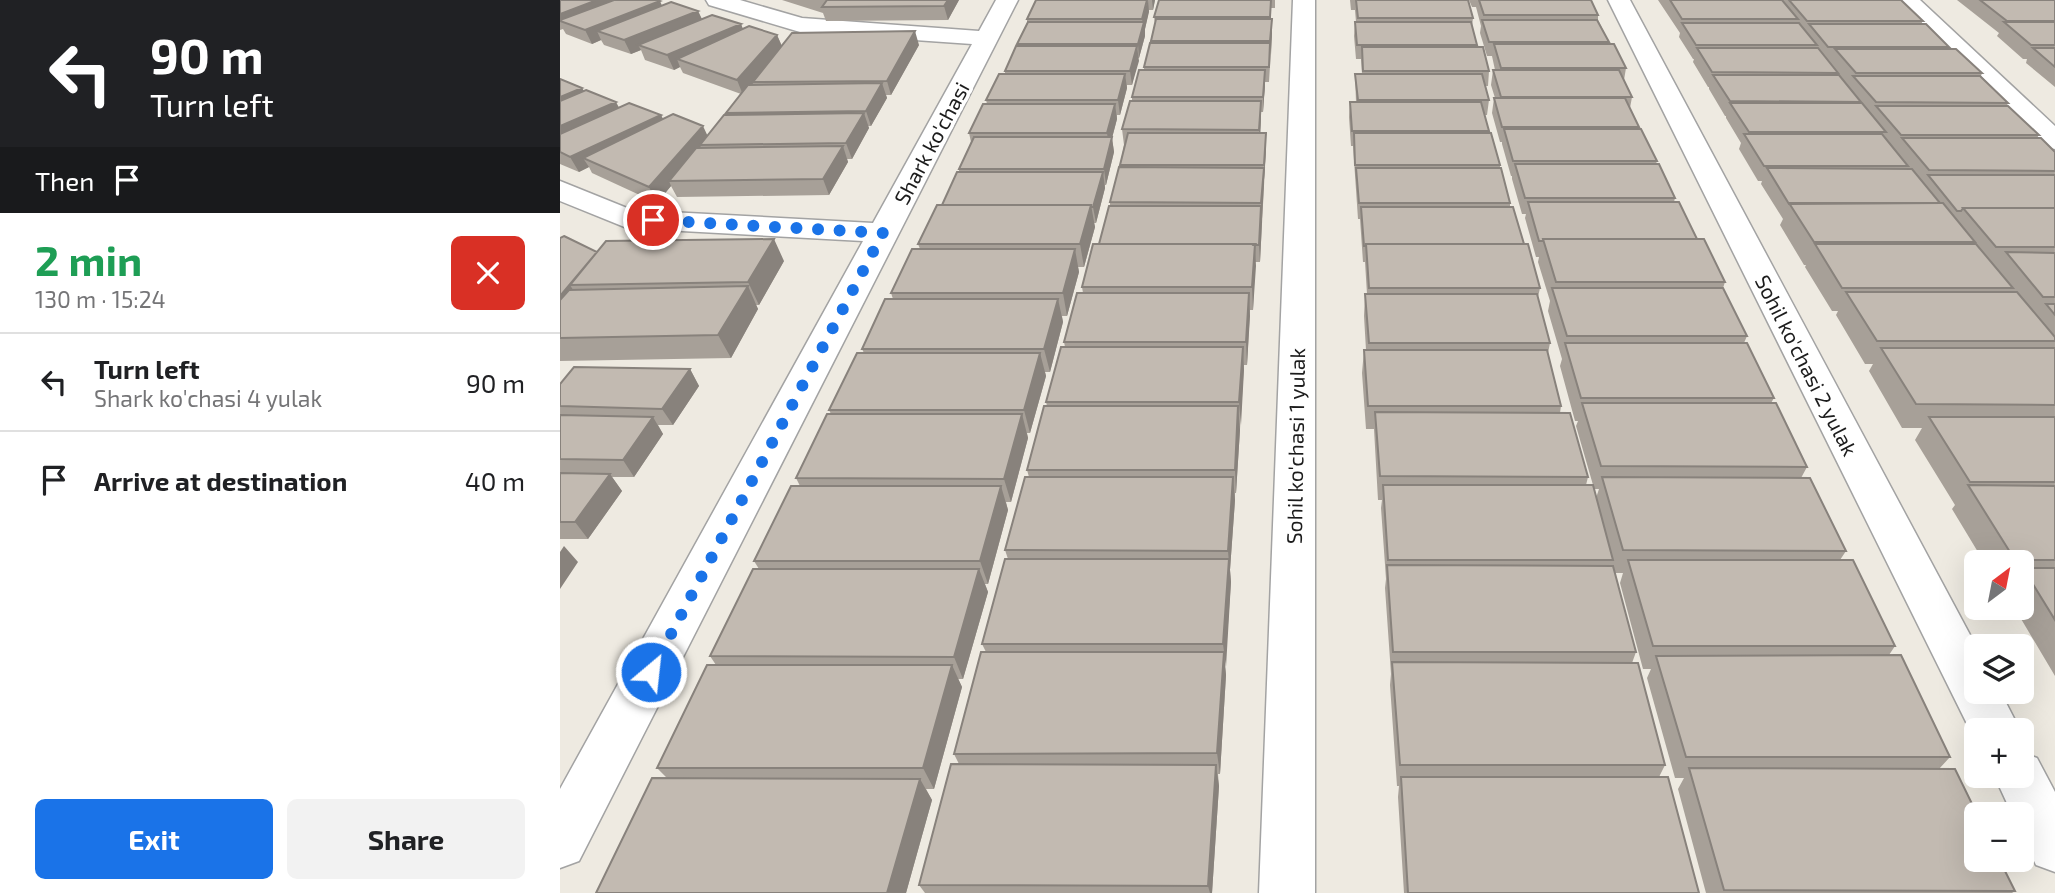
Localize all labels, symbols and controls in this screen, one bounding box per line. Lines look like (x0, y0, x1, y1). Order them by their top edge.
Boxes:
text: 90 m (150, 25, 264, 84)
icon: left (35, 28, 126, 119)
street label: Shark ko'chasi (888, 78, 974, 208)
text: Turn left (150, 85, 274, 123)
icon: arrive (108, 161, 146, 199)
text: Then (35, 165, 94, 196)
pin (623, 190, 683, 250)
icon: arrive (634, 201, 672, 239)
text: 2 min (35, 234, 142, 284)
button: close (451, 236, 525, 310)
street label: Sohil ko'chasi 2 yulak (1751, 270, 1864, 460)
text: 130 m · 15:24 (35, 285, 166, 313)
street label: Sohil ko'chasi 1 yulak (1281, 347, 1309, 544)
text: Turn left (94, 353, 200, 384)
icon: left (35, 363, 73, 401)
text: 90 m (466, 367, 525, 398)
text: Shark ko'chasi 4 yulak (94, 384, 322, 412)
icon: arrive (35, 461, 73, 499)
text: Arrive at destination (94, 465, 347, 496)
text: 40 m (465, 465, 525, 496)
north arrow (1964, 550, 2034, 620)
map controls (1964, 550, 2034, 872)
button: layers (1964, 634, 2034, 704)
position arrow (614, 635, 688, 709)
button: + (1964, 718, 2034, 788)
button: Exit (35, 799, 273, 879)
button: Share (287, 799, 525, 879)
button: − (1964, 802, 2034, 872)

